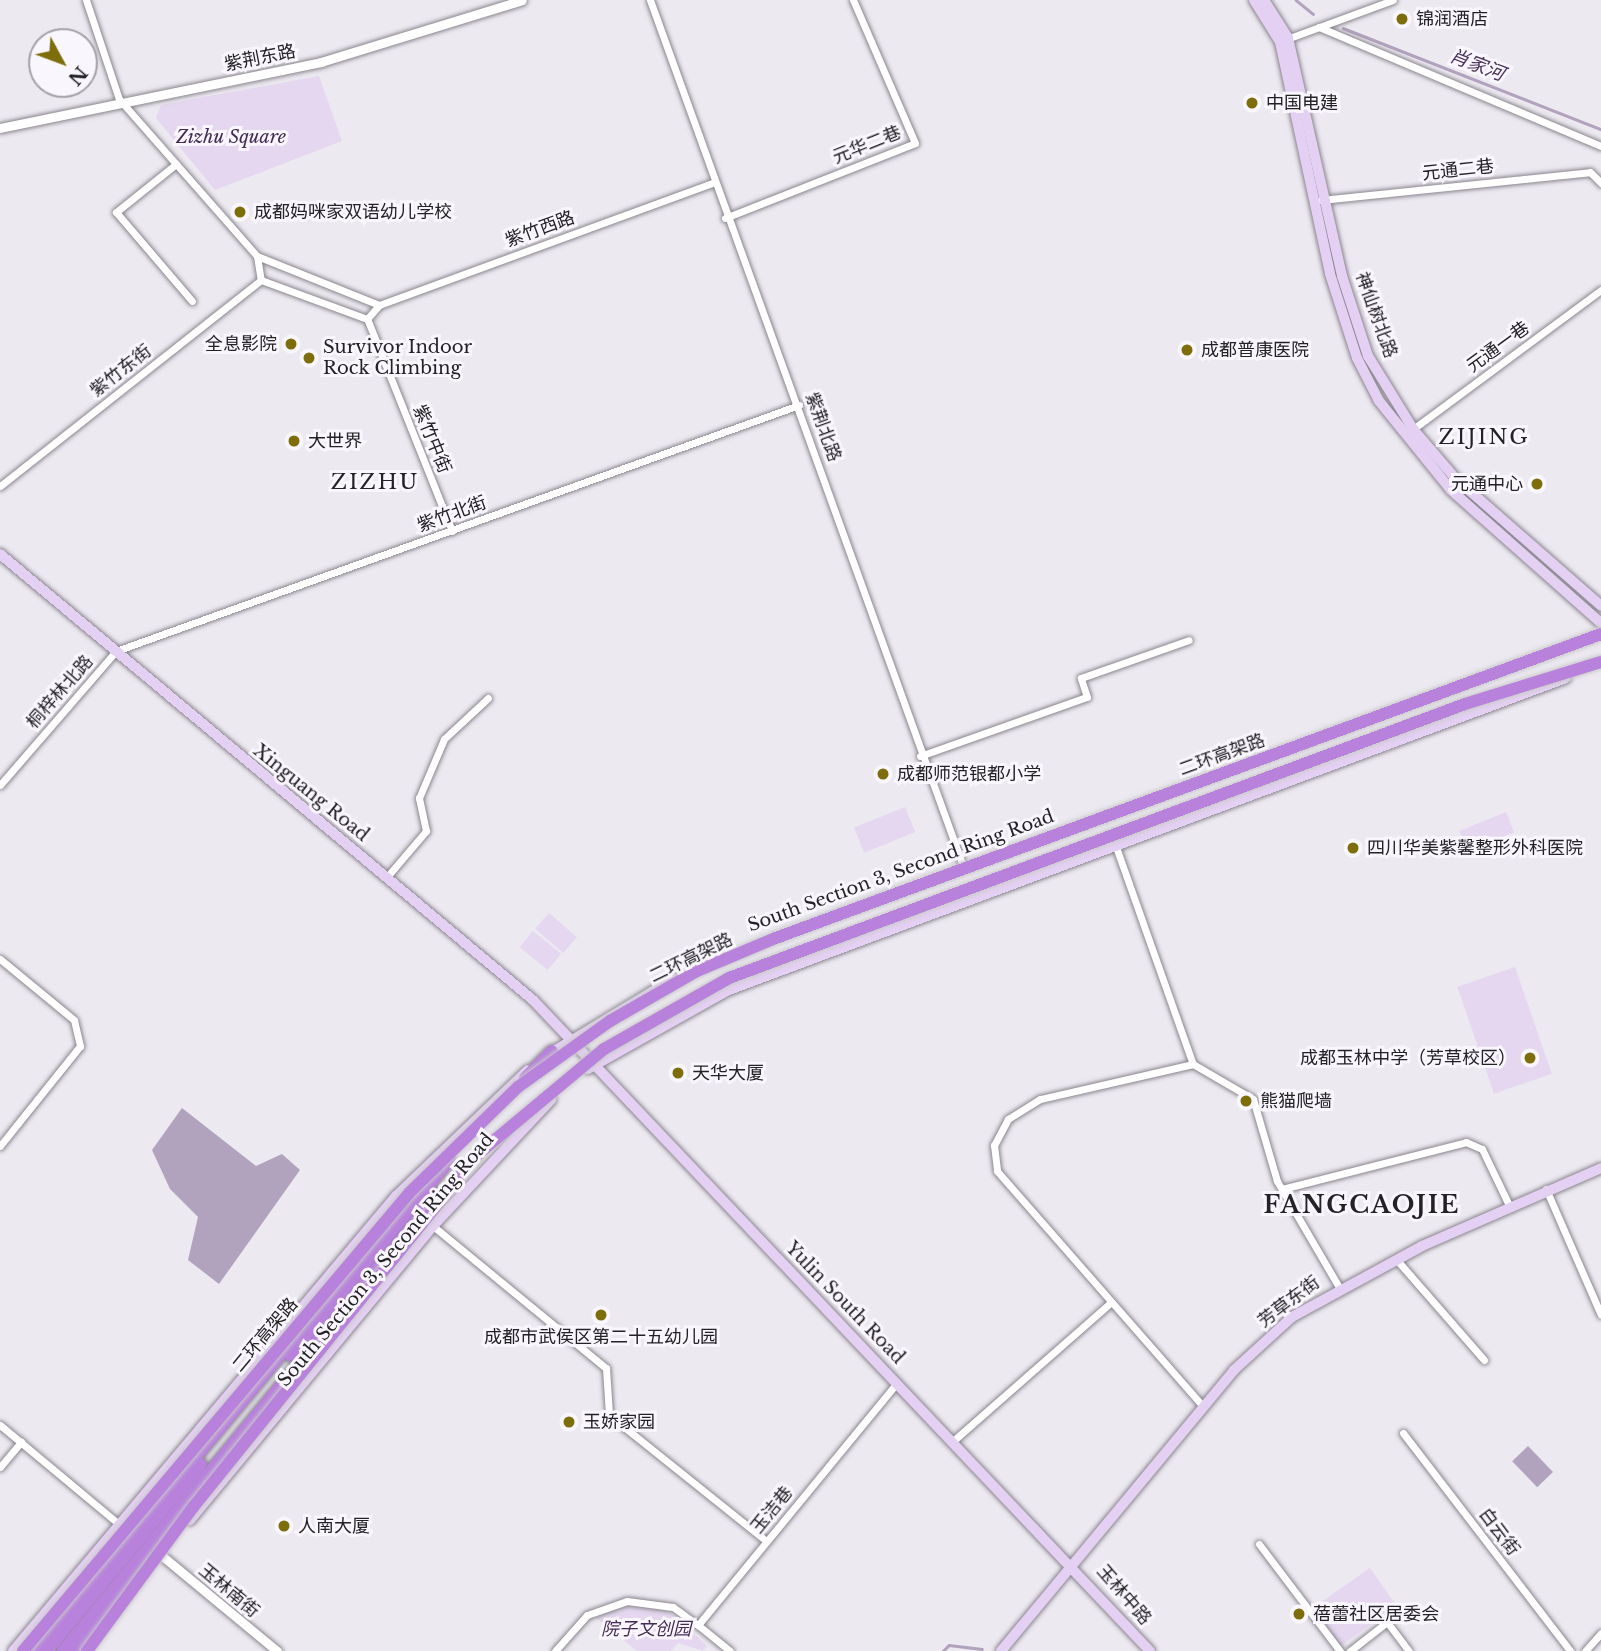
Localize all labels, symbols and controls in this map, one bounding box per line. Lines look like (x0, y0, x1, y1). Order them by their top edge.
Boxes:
place label: 锦润酒店 (1416, 8, 1488, 30)
marker: 锦润酒店 (1394, 11, 1410, 27)
north arrow (28, 28, 98, 98)
street label: 紫荆东路 (223, 41, 297, 75)
water label: 肖家河 (1446, 44, 1508, 86)
text: N (63, 62, 92, 90)
place label: 中国电建 (1266, 92, 1338, 114)
marker: 中国电建 (1244, 95, 1260, 111)
street label: 元华二巷 (830, 122, 904, 168)
park label: Zizhu Square (176, 126, 286, 148)
street label: 元通二巷 (1421, 155, 1495, 185)
place label: 成都妈咪家双语幼儿学校 (254, 201, 452, 223)
marker: 成都妈咪家双语幼儿学校 (232, 204, 248, 220)
street label: 紫竹西路 (502, 207, 578, 251)
street label: 神仙树北路 (1350, 269, 1402, 361)
street label: 元通一巷 (1463, 317, 1533, 377)
place label: 全息影院 (205, 333, 277, 355)
marker: 全息影院 (283, 336, 299, 352)
place label: Survivor Indoor Rock Climbing (323, 337, 473, 380)
place label: 成都普康医院 (1201, 339, 1309, 361)
street label: 紫竹东街 (86, 340, 156, 402)
marker: 成都普康医院 (1179, 342, 1195, 358)
marker: Survivor Indoor Rock Climbing (301, 350, 317, 366)
street label: 紫荆北路 (801, 389, 845, 465)
street label: 紫竹中街 (409, 402, 455, 476)
district label: ZIJING (1439, 424, 1529, 450)
place label: 大世界 (308, 430, 362, 452)
marker: 大世界 (286, 433, 302, 449)
district label: ZIZHU (331, 469, 419, 495)
place label: 元通中心 (1451, 473, 1523, 495)
marker: 元通中心 (1529, 476, 1545, 492)
street label: 紫竹北街 (414, 492, 490, 536)
street label: 桐梓林北路 (22, 651, 98, 733)
street label: 二环高架路 (1176, 729, 1268, 781)
street label: Xinguang Road (249, 740, 373, 846)
place label: 成都师范银都小学 (897, 763, 1041, 785)
marker: 成都师范银都小学 (875, 766, 891, 782)
street label: South Section 3, Second Ring Road (745, 805, 1057, 937)
place label: 四川华美紫馨整形外科医院 (1367, 837, 1583, 859)
marker: 四川华美紫馨整形外科医院 (1345, 840, 1361, 856)
street label: 二环高架路 (646, 929, 736, 987)
place label: 成都玉林中学（芳草校区） (1300, 1047, 1516, 1069)
marker: 成都玉林中学（芳草校区） (1522, 1050, 1538, 1066)
place label: 天华大厦 (692, 1062, 764, 1084)
marker: 天华大厦 (670, 1065, 686, 1081)
place label: 熊猫爬墙 (1260, 1090, 1332, 1112)
marker: 熊猫爬墙 (1238, 1093, 1254, 1109)
street label: South Section 3, Second Ring Road (273, 1129, 499, 1391)
district label: FANGCAOJIE (1265, 1191, 1459, 1219)
street label: Yulin South Road (781, 1237, 909, 1369)
street label: 芳草东街 (1254, 1272, 1324, 1332)
street label: 二环高架路 (228, 1294, 302, 1376)
marker: 成都市武侯区第二十五幼儿园 (593, 1307, 609, 1323)
place label: 成都市武侯区第二十五幼儿园 (484, 1326, 718, 1348)
place label: 玉娇家园 (583, 1411, 655, 1433)
marker: 玉娇家园 (561, 1414, 577, 1430)
street label: 玉洁巷 (747, 1482, 797, 1538)
street label: 白云街 (1474, 1504, 1524, 1560)
place label: 人南大厦 (298, 1515, 370, 1537)
marker: 人南大厦 (276, 1518, 292, 1534)
street label: 玉林南街 (194, 1560, 264, 1622)
street label: 玉林中路 (1092, 1561, 1156, 1629)
place label: 蓓蕾社区居委会 (1313, 1603, 1439, 1625)
marker: 蓓蕾社区居委会 (1291, 1606, 1307, 1622)
park label: 院子文创园 (601, 1618, 691, 1640)

